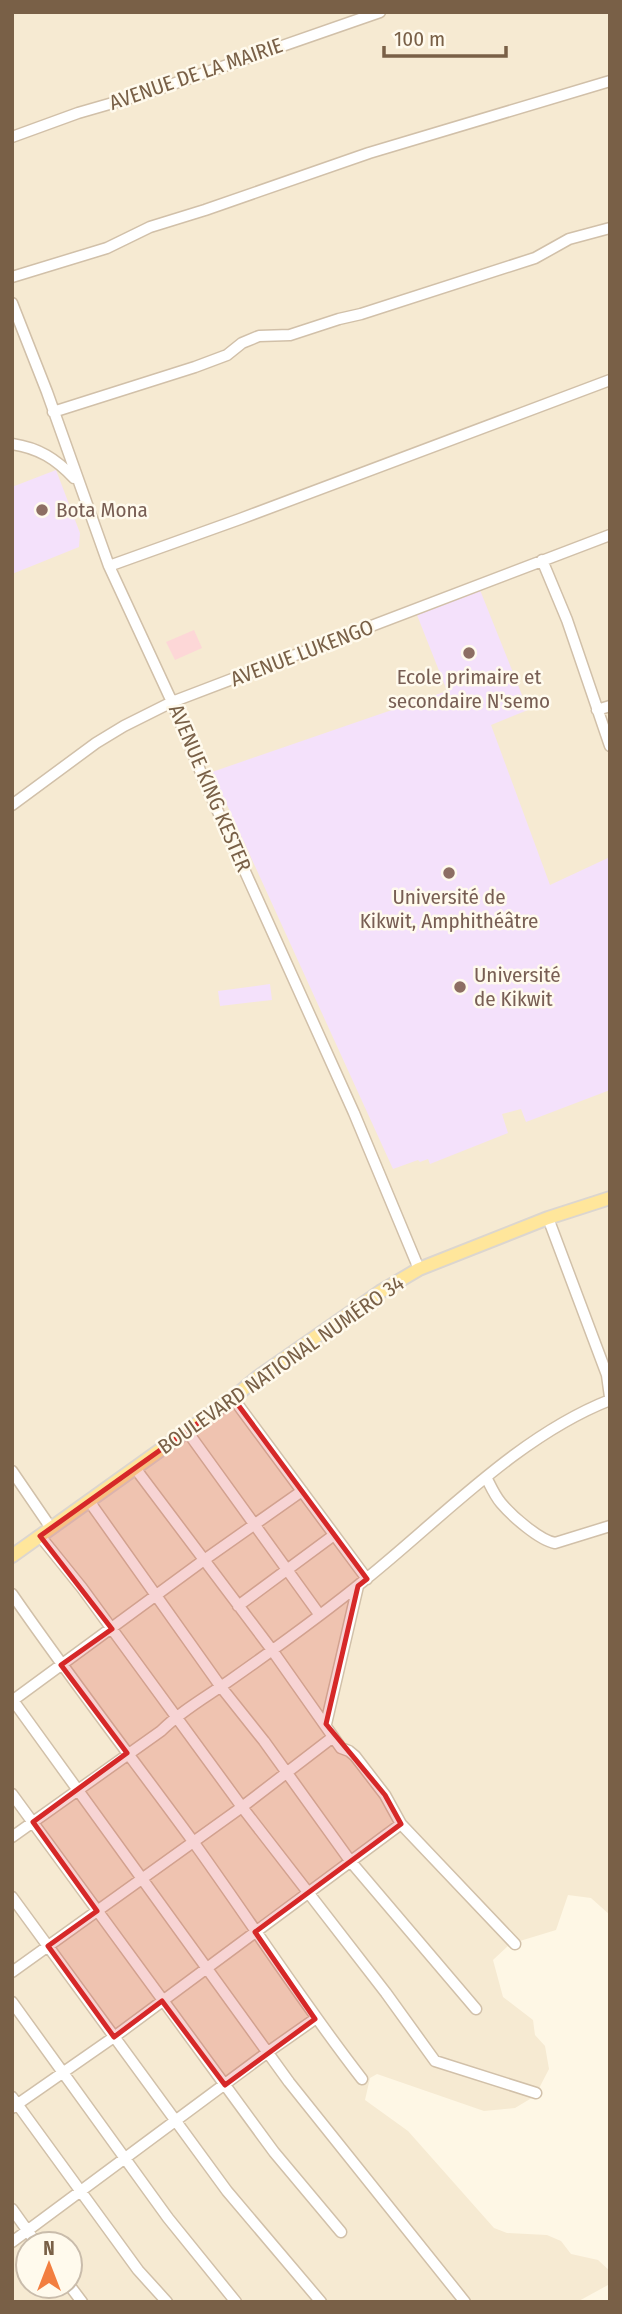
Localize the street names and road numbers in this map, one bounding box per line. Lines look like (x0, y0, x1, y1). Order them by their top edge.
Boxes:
street label: AVENUE DE LA MAIRIE (106, 32, 286, 116)
street label: AVENUE LUKENGO (227, 614, 377, 692)
street label: AVENUE KING KESTER (163, 700, 257, 876)
street label: BOULEVARD NATIONAL NUMÉRO 34 (153, 1270, 409, 1460)

